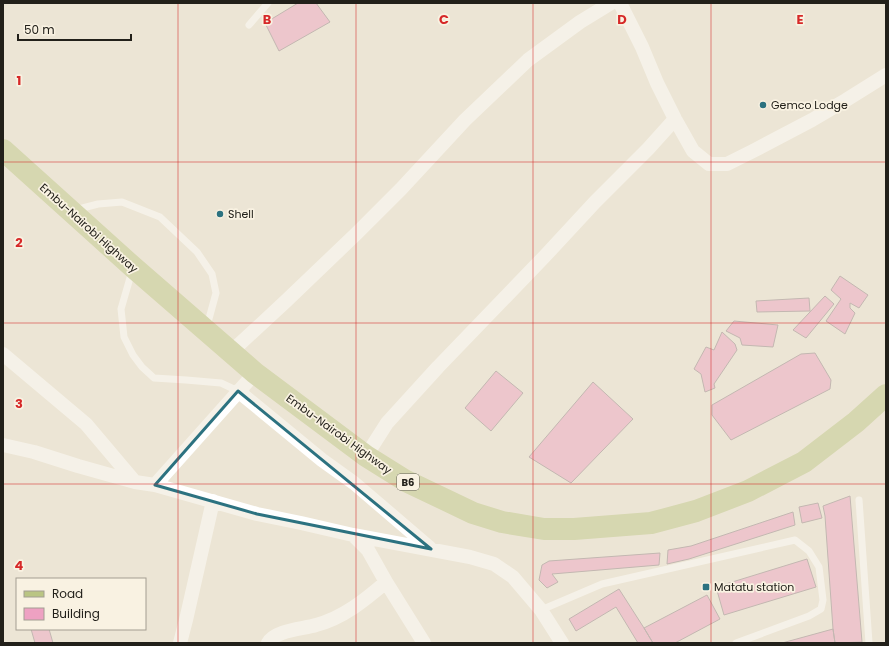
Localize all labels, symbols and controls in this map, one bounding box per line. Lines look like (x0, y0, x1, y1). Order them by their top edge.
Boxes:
text: B (263, 10, 272, 29)
text: C (439, 10, 449, 29)
text: D (617, 10, 627, 29)
text: E (796, 10, 804, 29)
scale bar (18, 16, 131, 42)
text: 50 m (24, 21, 55, 38)
text: 1 (17, 71, 21, 90)
place label: Gemco Lodge (771, 97, 848, 113)
marker: Gemco Lodge (758, 100, 768, 110)
street label: Embu-Nairobi Highway (36, 180, 142, 277)
place label: Shell (228, 206, 254, 222)
marker: Shell (215, 209, 225, 219)
text: 2 (15, 233, 23, 252)
street label: Embu-Nairobi Highway (283, 390, 396, 478)
text: 3 (15, 394, 23, 413)
road number: B6 (397, 474, 419, 490)
text: 4 (15, 556, 24, 575)
legend (16, 578, 146, 630)
place label: Matatu station (714, 579, 794, 595)
marker: Matatu station (701, 582, 711, 592)
text: Road (52, 585, 83, 602)
text: Building (52, 605, 100, 622)

